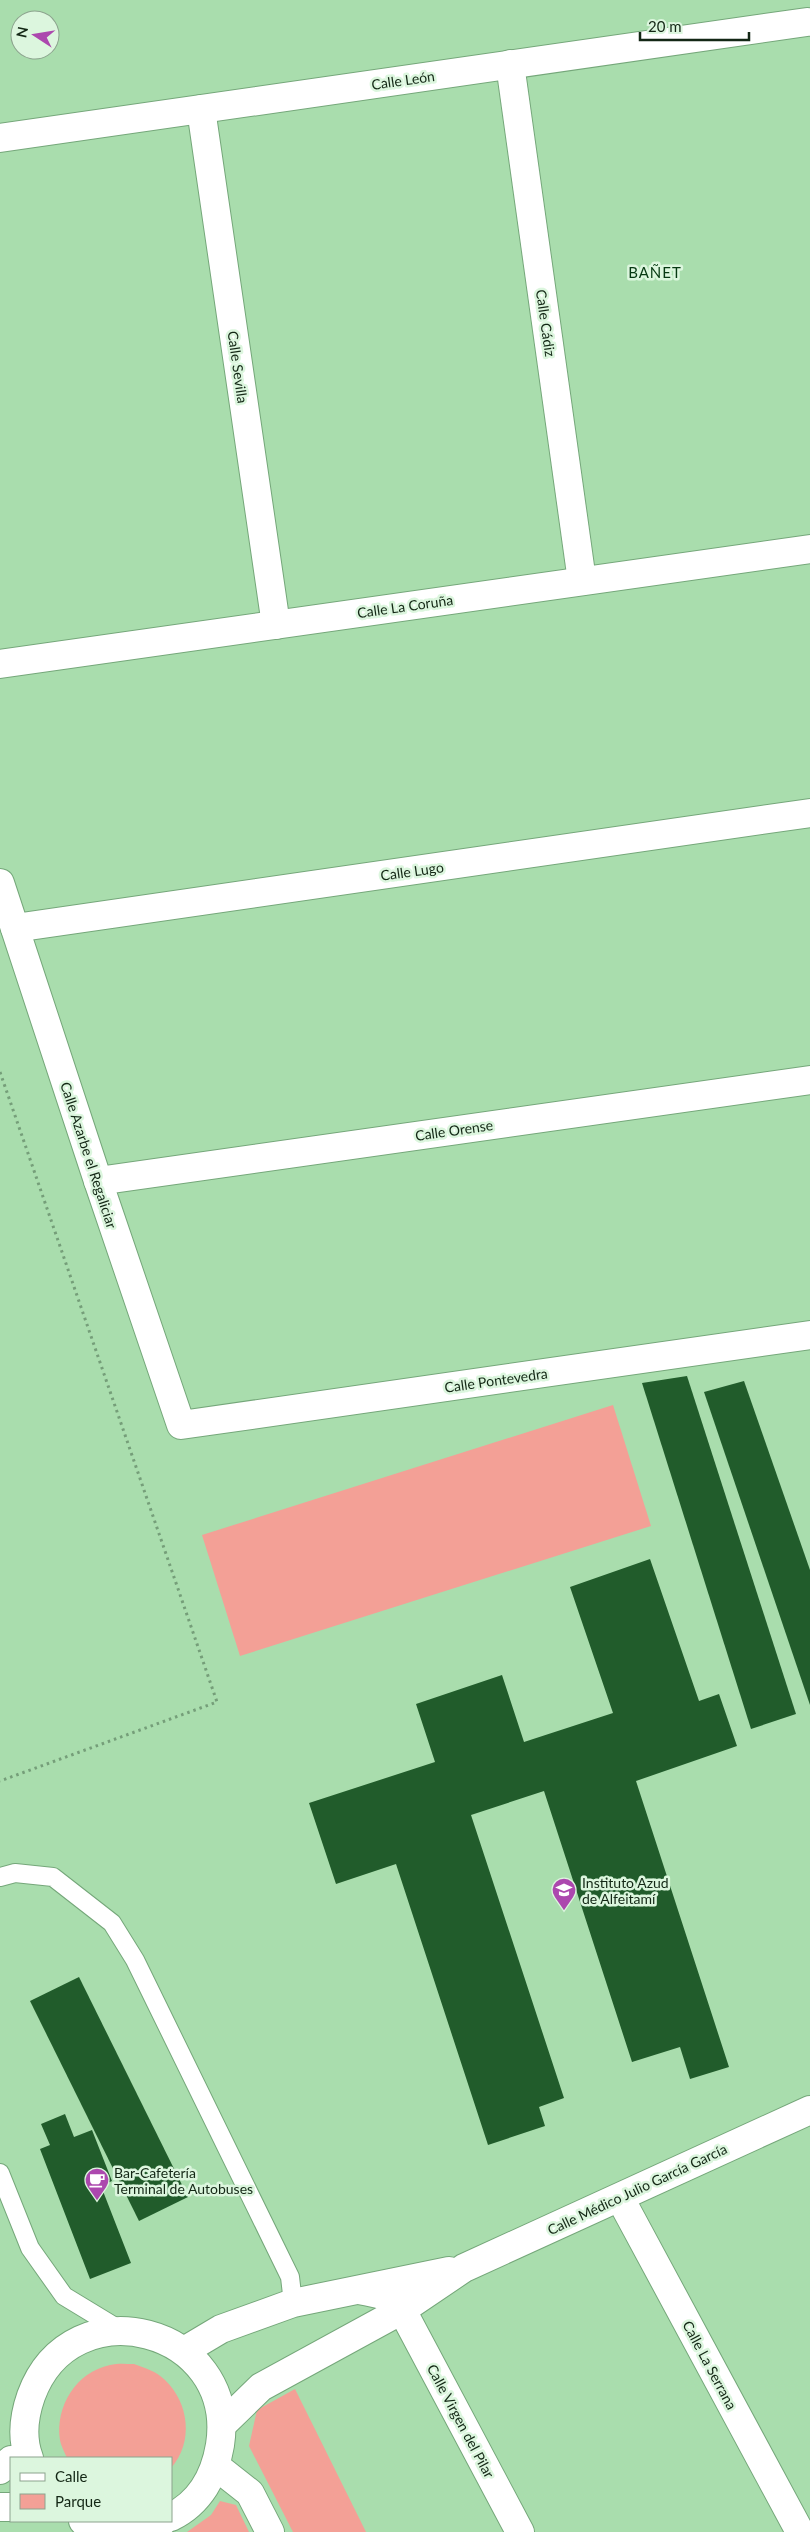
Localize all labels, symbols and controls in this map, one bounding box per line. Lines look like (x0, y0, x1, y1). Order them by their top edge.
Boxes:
north arrow (10, 10, 60, 60)
scale bar (640, 10, 749, 42)
text: 20 m (648, 17, 682, 35)
text: N (12, 25, 31, 39)
street label: Calle León (370, 67, 436, 93)
district label: BAÑET (628, 263, 682, 281)
street label: Calle Cádiz (533, 288, 559, 358)
street label: Calle Sevilla (225, 330, 251, 404)
street label: Calle La Coruña (356, 591, 454, 621)
street label: Calle Lugo (379, 858, 445, 884)
street label: Calle Azarbe el Regaliciar (57, 1080, 121, 1230)
street label: Calle Orense (414, 1116, 494, 1144)
street label: Calle Pontevedra (443, 1364, 549, 1396)
place label: Instituto Azud de Alfeitamí (582, 1874, 669, 1907)
school or university icon: Instituto Azud de Alfeitamí (551, 1877, 577, 1911)
street label: Calle Médico Julio García García (545, 2140, 730, 2238)
place label: Bar-Cafetería Terminal de Autobuses (114, 2164, 253, 2197)
cafe icon: Bar-Cafetería Terminal de Autobuses (84, 2167, 110, 2201)
street label: Calle La Serrana (679, 2318, 741, 2412)
street label: Calle Virgen del Pilar (424, 2361, 498, 2481)
legend (10, 2457, 172, 2522)
text: Calle (55, 2467, 88, 2485)
text: Parque (55, 2492, 101, 2510)

